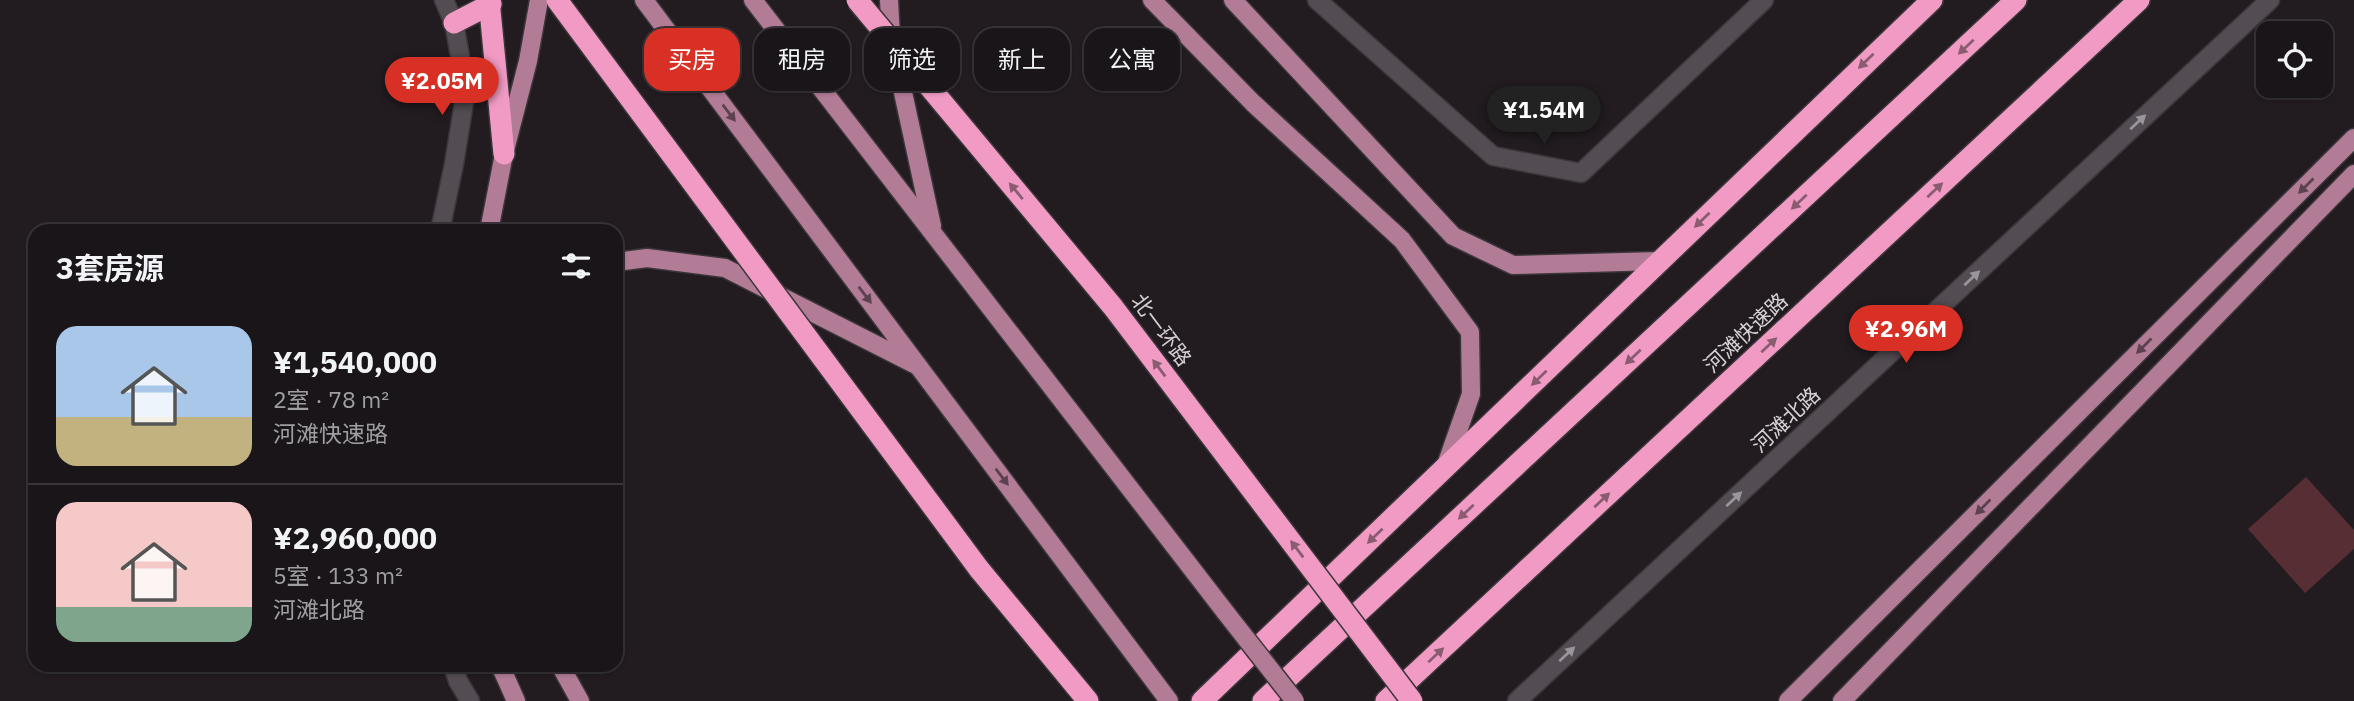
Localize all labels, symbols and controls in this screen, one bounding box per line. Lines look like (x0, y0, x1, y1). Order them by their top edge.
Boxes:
map controls (2256, 21, 2333, 98)
button: locate (2256, 21, 2333, 98)
chip: 买房 (644, 28, 740, 91)
chip: 租房 (754, 28, 850, 91)
chip: 筛选 (864, 28, 960, 91)
chip: 新上 (974, 28, 1070, 91)
chip: 公寓 (1084, 28, 1180, 91)
one-way arrow (1958, 38, 1975, 54)
one-way arrow (1857, 53, 1874, 70)
pin: ¥2.05M (385, 58, 499, 117)
text: ¥2.05M (401, 65, 483, 95)
pin: ¥1.54M (1487, 86, 1601, 146)
text: ¥1.54M (1503, 94, 1585, 124)
one-way arrow (721, 104, 736, 122)
one-way arrow (2129, 115, 2146, 131)
one-way arrow (2298, 177, 2314, 194)
one-way arrow (1008, 182, 1024, 200)
one-way arrow (1926, 182, 1943, 198)
one-way arrow (1791, 193, 1808, 209)
one-way arrow (1694, 211, 1711, 227)
icon: filters (557, 247, 595, 285)
text: 3套房源 (56, 248, 164, 287)
one-way arrow (1963, 270, 1980, 286)
one-way arrow (858, 286, 873, 304)
street label: 河滩快速路 (1697, 286, 1793, 378)
street label: 北一环路 (1125, 287, 1198, 371)
pin: ¥2.96M (1849, 306, 1963, 365)
text: ¥2.96M (1865, 313, 1947, 343)
one-way arrow (1760, 337, 1777, 353)
one-way arrow (2136, 338, 2153, 355)
text: ¥1,540,000 (273, 342, 437, 381)
one-way arrow (1625, 348, 1642, 364)
icon: home (112, 354, 196, 438)
one-way arrow (1152, 359, 1166, 377)
one-way arrow (1530, 369, 1547, 386)
street label: 河滩北路 (1745, 380, 1826, 458)
text: 2室 · 78 m² (273, 384, 389, 414)
text: 河滩快速路 (273, 418, 388, 448)
one-way arrow (994, 468, 1009, 486)
one-way arrow (1593, 492, 1610, 508)
one-way arrow (1725, 492, 1742, 508)
one-way arrow (1975, 499, 1991, 515)
one-way arrow (1458, 503, 1475, 519)
text: ¥2,960,000 (273, 518, 437, 557)
one-way arrow (1367, 527, 1384, 543)
icon: home (112, 530, 196, 614)
one-way arrow (1290, 540, 1304, 558)
text: 5室 · 133 m² (273, 560, 403, 590)
text: 河滩北路 (273, 594, 365, 624)
one-way arrow (1427, 647, 1444, 663)
one-way arrow (1558, 647, 1575, 663)

